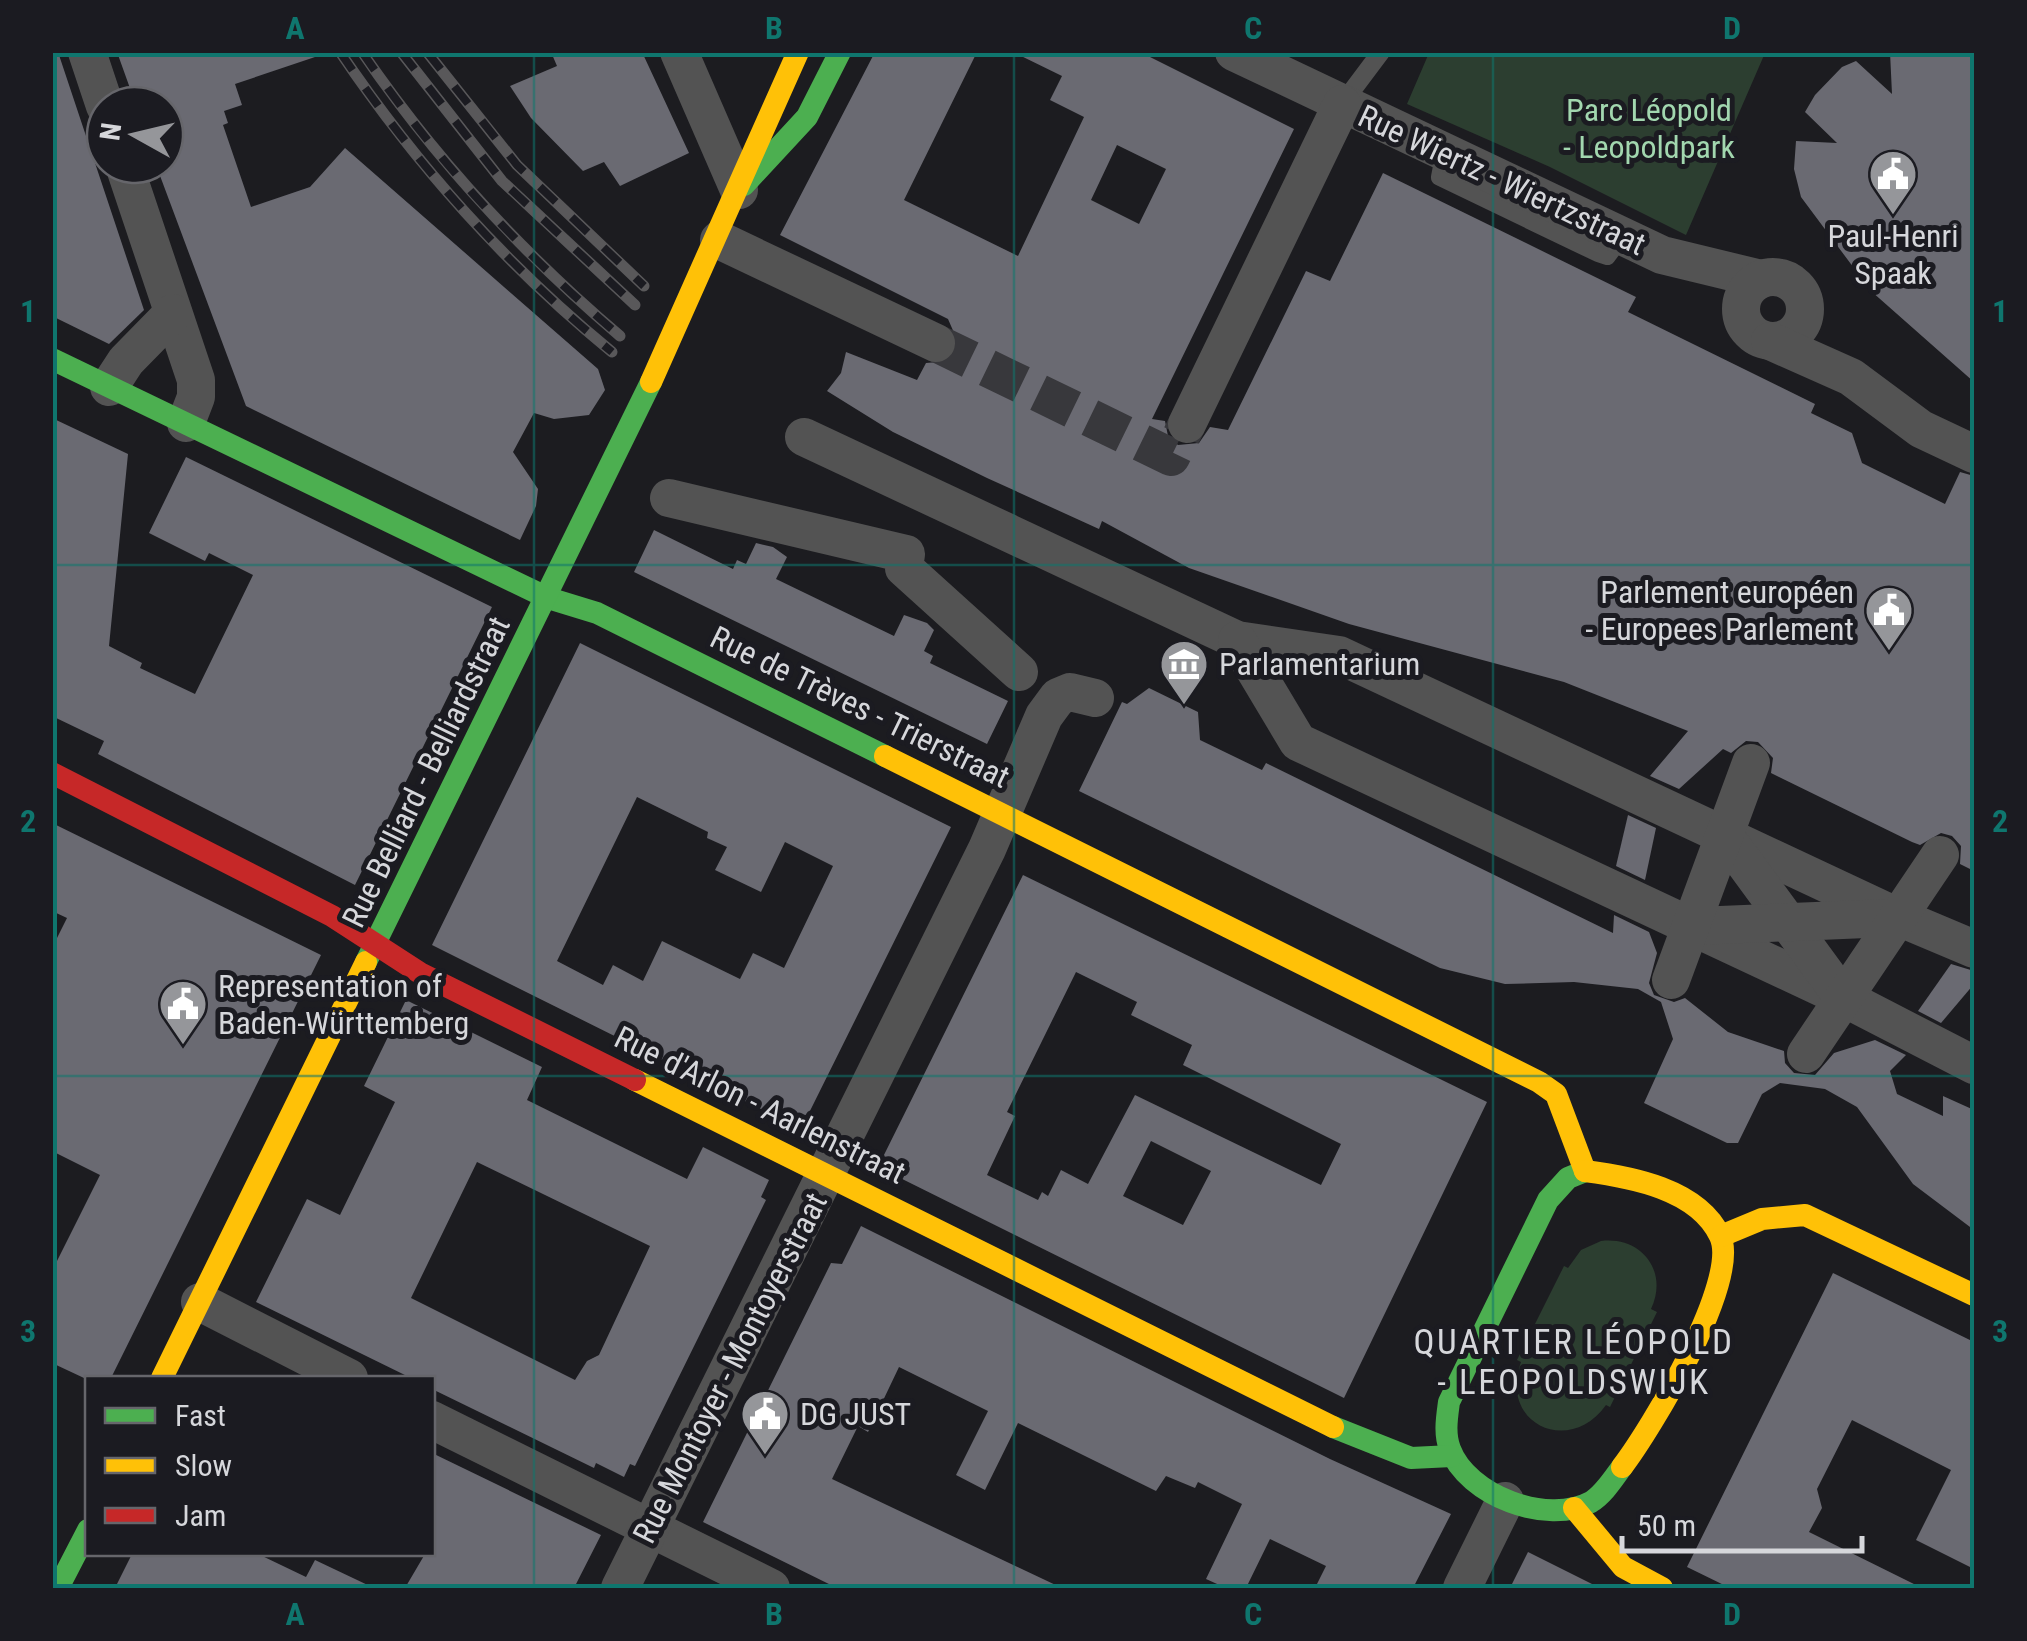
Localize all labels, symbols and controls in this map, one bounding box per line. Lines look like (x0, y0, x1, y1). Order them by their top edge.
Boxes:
text: A (285, 9, 305, 47)
text: B (765, 9, 783, 47)
text: C (1244, 9, 1262, 47)
text: D (1723, 9, 1741, 47)
north arrow (85, 85, 185, 185)
park label: Parc Léopold - Leopoldpark (1563, 91, 1736, 166)
street label: Rue Wiertz - Wiertzstraat (1352, 97, 1652, 263)
text: N (93, 121, 128, 142)
public building icon: Paul-Henri Spaak (1867, 148, 1919, 216)
place label: Paul-Henri Spaak (1827, 217, 1959, 292)
text: 1 (20, 292, 36, 330)
text: 1 (1992, 292, 2008, 330)
place label: Parlement européen - Europees Parlement (1585, 573, 1854, 648)
public building icon: Parlement européen - Europees Parlement (1863, 584, 1915, 652)
street label: Rue Belliard - Belliardstraat (334, 610, 518, 934)
street label: Rue de Trèves - Trierstraat (704, 618, 1016, 796)
museum icon: Parlamentarium (1158, 638, 1210, 706)
place label: Parlamentarium (1219, 645, 1420, 683)
text: 2 (20, 802, 36, 840)
text: 2 (1992, 802, 2008, 840)
place label: Representation of Baden-Württemberg (218, 967, 469, 1042)
public building icon: Representation of Baden-Württemberg (157, 978, 209, 1046)
street label: Rue d'Arlon - Aarlenstraat (608, 1018, 912, 1192)
street label: Rue Montoyer - Montoyerstraat (625, 1187, 835, 1549)
text: 3 (20, 1312, 36, 1350)
text: 3 (1992, 1312, 2008, 1350)
district label: QUARTIER LÉOPOLD - LEOPOLDSWIJK (1414, 1322, 1734, 1403)
legend (85, 1376, 435, 1556)
public building icon: DG JUST (739, 1388, 791, 1456)
place label: DG JUST (800, 1395, 911, 1433)
text: Fast (175, 1398, 226, 1433)
text: Slow (175, 1448, 232, 1483)
scale bar (1622, 1491, 1862, 1553)
text: Jam (175, 1498, 226, 1533)
text: 50 m (1637, 1508, 1696, 1543)
text: A (285, 1595, 305, 1633)
text: B (765, 1595, 783, 1633)
text: C (1244, 1595, 1262, 1633)
text: D (1723, 1595, 1741, 1633)

